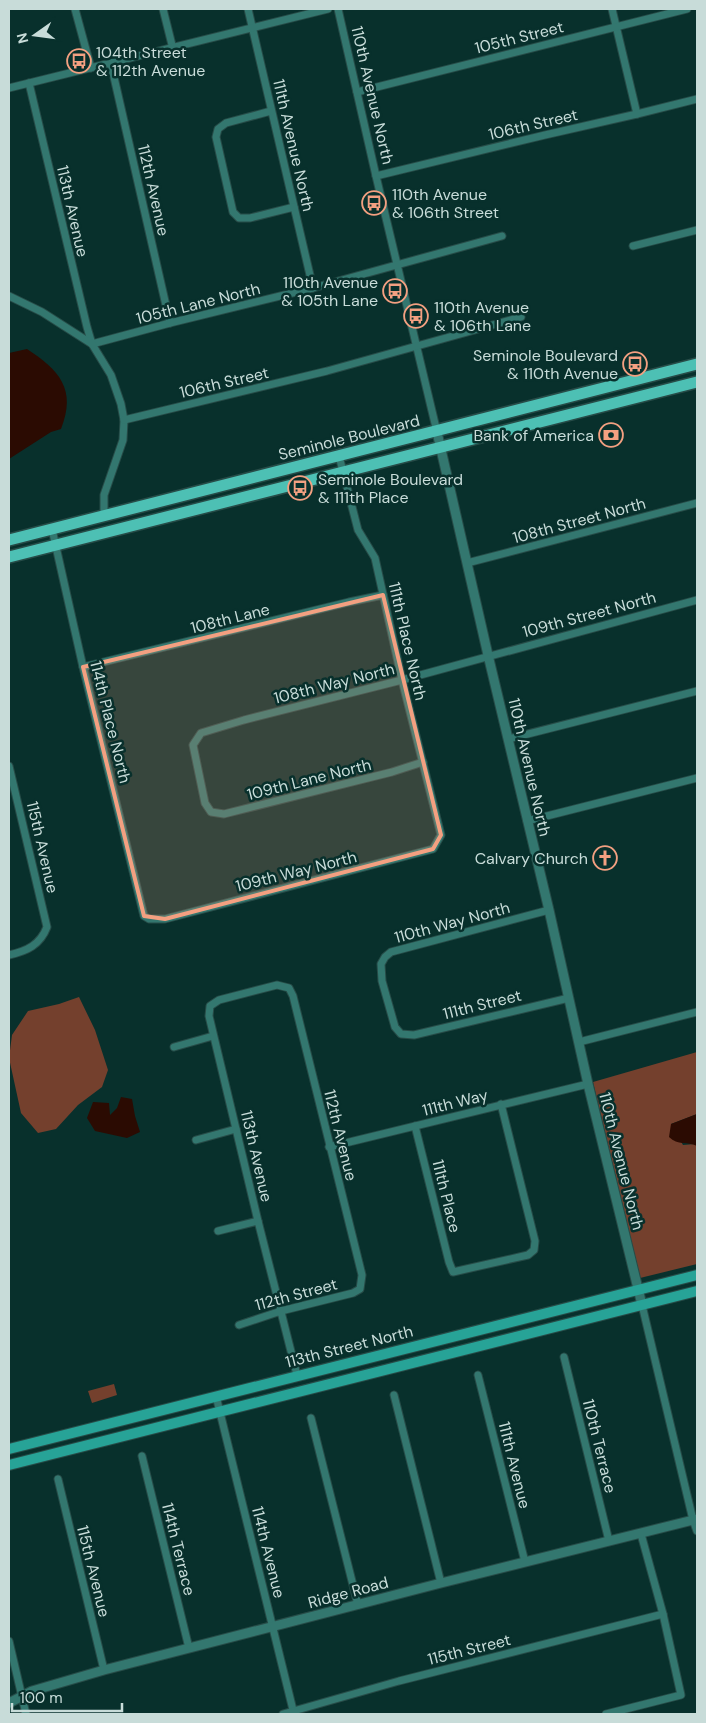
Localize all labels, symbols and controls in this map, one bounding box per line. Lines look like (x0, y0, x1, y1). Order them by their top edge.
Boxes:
north arrow (10, 10, 60, 60)
street label: 105th Street (473, 16, 566, 59)
street label: 110th Avenue North (346, 24, 399, 166)
text: N (12, 31, 32, 45)
place label: 104th Street & 112th Avenue (96, 42, 205, 81)
bus stop icon: 104th Street & 112th Avenue (66, 48, 92, 74)
street label: 111th Avenue North (268, 77, 319, 213)
street label: 106th Street (486, 104, 580, 145)
street label: 112th Avenue (133, 142, 174, 238)
street label: 113th Avenue (52, 163, 93, 259)
place label: 110th Avenue & 106th Street (392, 184, 499, 223)
bus stop icon: 110th Avenue & 106th Street (361, 190, 387, 216)
place label: 110th Avenue & 105th Lane (281, 272, 378, 311)
street label: 105th Lane North (134, 278, 262, 329)
bus stop icon: 110th Avenue & 105th Lane (382, 278, 408, 304)
place label: 110th Avenue & 106th Lane (434, 297, 531, 336)
bus stop icon: 110th Avenue & 106th Lane (403, 303, 429, 329)
place label: Seminole Boulevard & 110th Avenue (473, 345, 618, 384)
bus stop icon: Seminole Boulevard & 110th Avenue (622, 351, 648, 377)
street label: 106th Street (177, 362, 271, 403)
street label: Seminole Boulevard (276, 410, 422, 465)
bank icon: Bank of America (598, 422, 624, 448)
place label: Bank of America (473, 425, 594, 446)
place label: Seminole Boulevard & 111th Place (318, 469, 463, 508)
bus stop icon: Seminole Boulevard & 111th Place (287, 475, 313, 501)
street label: 108th Street North (510, 493, 648, 548)
street label: 111th Place North (384, 580, 431, 702)
street label: 109th Street North (520, 587, 658, 642)
street label: 108th Lane (188, 599, 272, 638)
street label: 108th Way North (272, 658, 397, 709)
street label: 114th Place North (85, 659, 136, 786)
street label: 110th Avenue North (503, 696, 556, 838)
street label: 109th Lane North (245, 754, 373, 805)
street label: 115th Avenue (22, 799, 63, 895)
church icon: Calvary Church (592, 845, 618, 871)
street label: 109th Way North (233, 846, 359, 897)
place label: Calvary Church (475, 848, 588, 869)
street label: 110th Way North (392, 897, 512, 948)
street label: 111th Street (441, 985, 524, 1024)
street label: 111th Way (420, 1084, 490, 1121)
street label: 112th Avenue (319, 1087, 362, 1183)
street label: 110th Avenue North (594, 1090, 649, 1232)
street label: 113th Avenue (236, 1108, 277, 1204)
street label: 111th Place (427, 1157, 466, 1235)
street label: 112th Street (253, 1273, 340, 1316)
street label: 113th Street North (283, 1320, 415, 1372)
street label: 110th Terrace (578, 1397, 621, 1495)
street label: 111th Avenue (494, 1419, 535, 1511)
street label: 114th Terrace (157, 1501, 200, 1598)
street label: 114th Avenue (247, 1504, 290, 1600)
street label: 115th Avenue (72, 1523, 115, 1619)
street label: Ridge Road (306, 1572, 391, 1613)
street label: 115th Street (425, 1629, 513, 1670)
scale bar (12, 1680, 122, 1712)
text: 100 m (20, 1688, 63, 1708)

